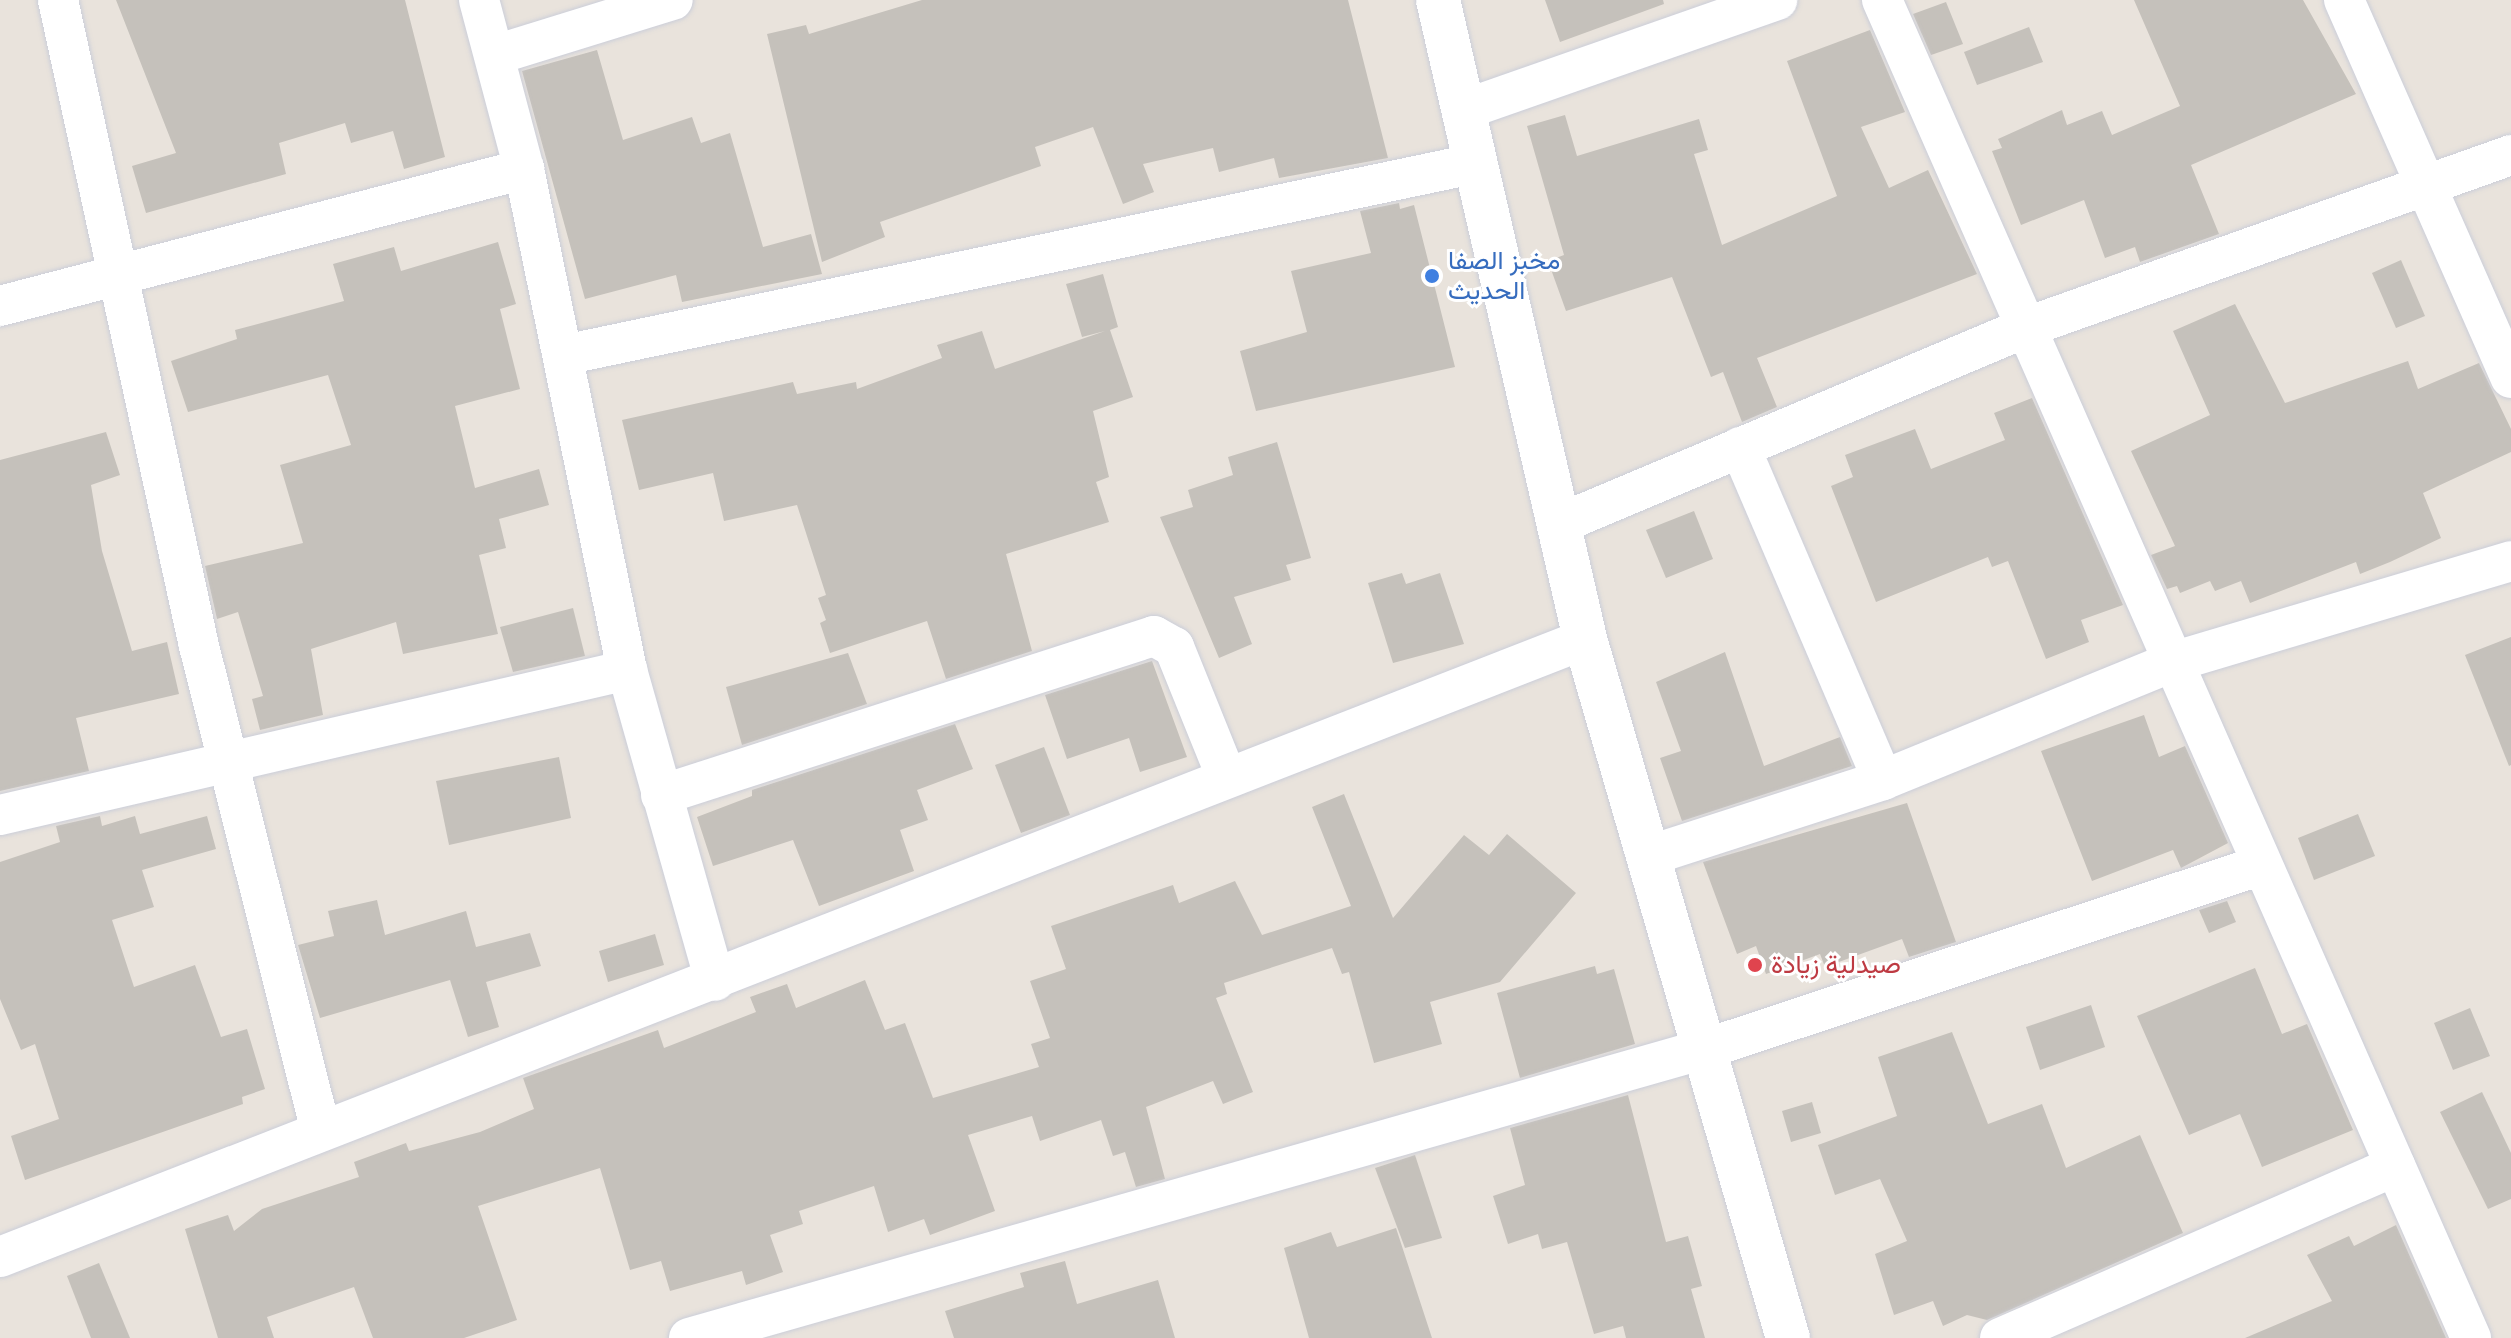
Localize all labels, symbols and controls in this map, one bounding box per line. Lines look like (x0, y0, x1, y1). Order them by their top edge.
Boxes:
place label: مخبز الصفا الحديث (1448, 245, 1560, 306)
marker: مخبز الصفا الحديث (1423, 267, 1441, 285)
place label: صيدلية زيادة (1771, 949, 1901, 981)
marker: صيدلية زيادة (1746, 956, 1764, 974)

